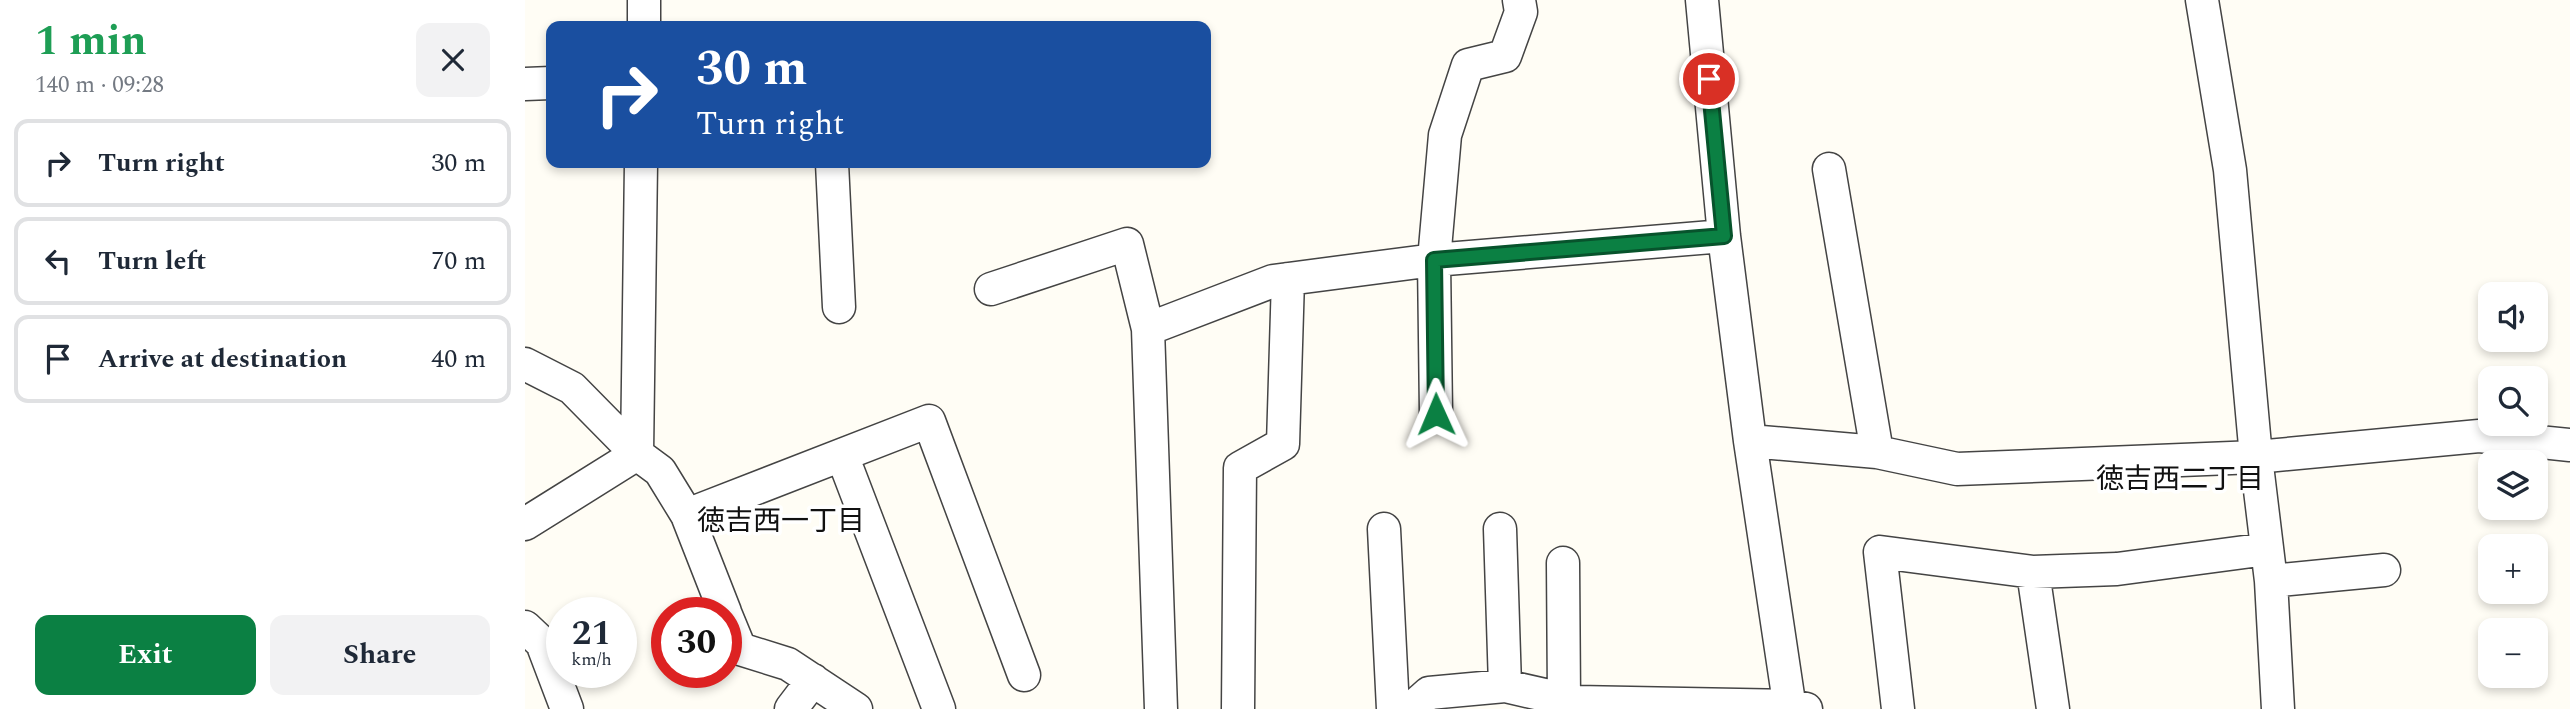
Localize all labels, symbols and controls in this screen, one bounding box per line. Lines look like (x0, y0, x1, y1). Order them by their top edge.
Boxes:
text: 1 min (35, 10, 147, 73)
button: close (416, 23, 490, 97)
text: 30 m (696, 32, 807, 107)
icon: right (581, 49, 672, 140)
pin (1679, 49, 1739, 109)
icon: arrive (1690, 60, 1728, 98)
text: 140 m · 09:28 (35, 68, 164, 103)
text: Turn right (696, 100, 844, 149)
text: Turn right (98, 143, 225, 183)
text: 30 m (431, 143, 486, 183)
icon: right (39, 144, 77, 182)
text: Turn left (98, 241, 206, 281)
text: 70 m (431, 241, 486, 281)
icon: left (39, 242, 77, 280)
map controls (2478, 282, 2548, 688)
button: sound (2478, 282, 2548, 352)
text: Arrive at destination (98, 339, 347, 379)
text: 40 m (431, 339, 486, 379)
icon: arrive (39, 340, 77, 378)
button: search (2478, 366, 2548, 436)
position arrow (1399, 377, 1473, 451)
button: layers (2478, 450, 2548, 520)
district label: 徳吉西二丁目 (2096, 458, 2264, 501)
district label: 徳吉西一丁目 (697, 500, 865, 543)
button: + (2478, 534, 2548, 604)
speed limit sign: 30 (651, 597, 742, 688)
text: 21 (572, 607, 611, 660)
button: Exit (35, 615, 256, 695)
button: Share (270, 615, 490, 695)
button: − (2478, 618, 2548, 688)
text: km/h (571, 646, 612, 673)

